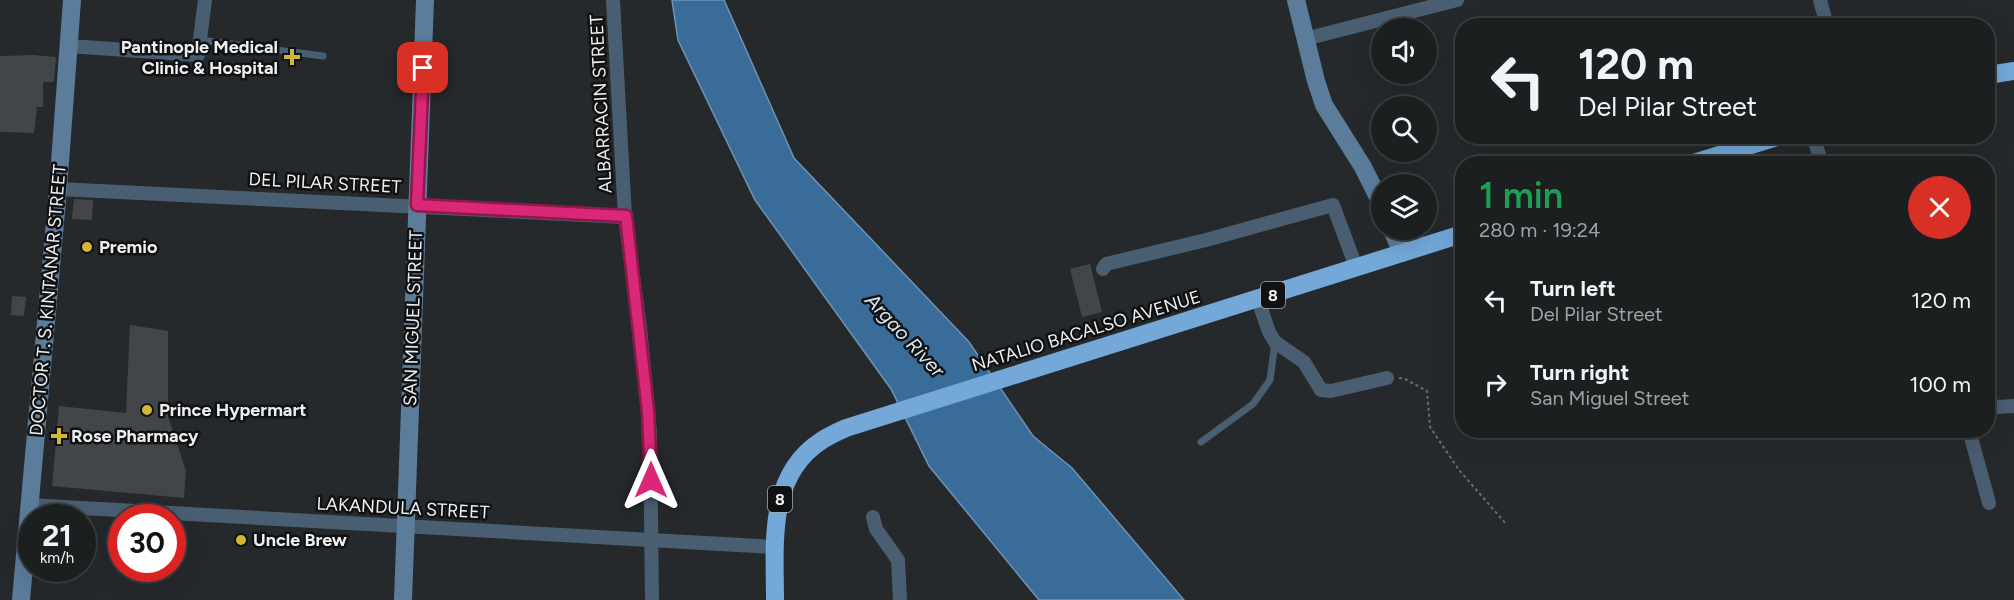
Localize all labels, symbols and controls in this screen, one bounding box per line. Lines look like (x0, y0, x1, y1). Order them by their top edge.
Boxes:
street label: ALBARRACIN STREET (585, 14, 617, 194)
map controls (1371, 18, 1437, 240)
button: sound (1371, 18, 1437, 84)
place label: Pantinople Medical Clinic & Hospital (121, 36, 278, 79)
text: 120 m (1578, 39, 1694, 90)
pin (397, 42, 448, 93)
icon: left (1479, 42, 1557, 120)
marker: Pantinople Medical Clinic & Hospital (283, 48, 301, 66)
icon: arrive (406, 51, 439, 84)
text: Del Pilar Street (1578, 90, 1757, 123)
button: search (1371, 96, 1437, 162)
street label: DOCTOR T. S. KINTANAR STREET (25, 163, 71, 437)
street label: DEL PILAR STREET (248, 168, 402, 198)
button: layers (1371, 174, 1437, 240)
text: 1 min (1479, 174, 1563, 217)
button: close (1908, 176, 1971, 239)
text: 280 m · 19:24 (1479, 218, 1600, 242)
street label: SAN MIGUEL STREET (399, 230, 427, 406)
place label: Premio (99, 236, 157, 258)
marker: Premio (80, 240, 94, 254)
text: Turn left (1530, 275, 1616, 302)
road number: 8 (1261, 282, 1285, 308)
icon: left (1479, 284, 1512, 317)
street label: NATALIO BACALSO AVENUE (969, 286, 1203, 376)
water label: Argao River (860, 287, 951, 383)
text: 120 m (1911, 287, 1971, 314)
text: Del Pilar Street (1530, 302, 1663, 326)
text: Turn right (1530, 359, 1629, 386)
icon: right (1479, 368, 1512, 401)
text: 100 m (1910, 371, 1971, 398)
text: San Miguel Street (1530, 386, 1689, 410)
place label: Prince Hypermart (159, 399, 307, 421)
marker: Prince Hypermart (140, 403, 154, 417)
place label: Rose Pharmacy (71, 425, 199, 447)
marker: Rose Pharmacy (52, 429, 66, 443)
position arrow (619, 448, 683, 512)
road number: 8 (768, 486, 792, 512)
street label: LAKANDULA STREET (316, 492, 490, 524)
speed limit sign: 30 (108, 504, 186, 582)
text: 21 (42, 517, 72, 554)
place label: Uncle Brew (253, 529, 347, 551)
marker: Uncle Brew (234, 533, 248, 547)
text: km/h (40, 549, 74, 567)

